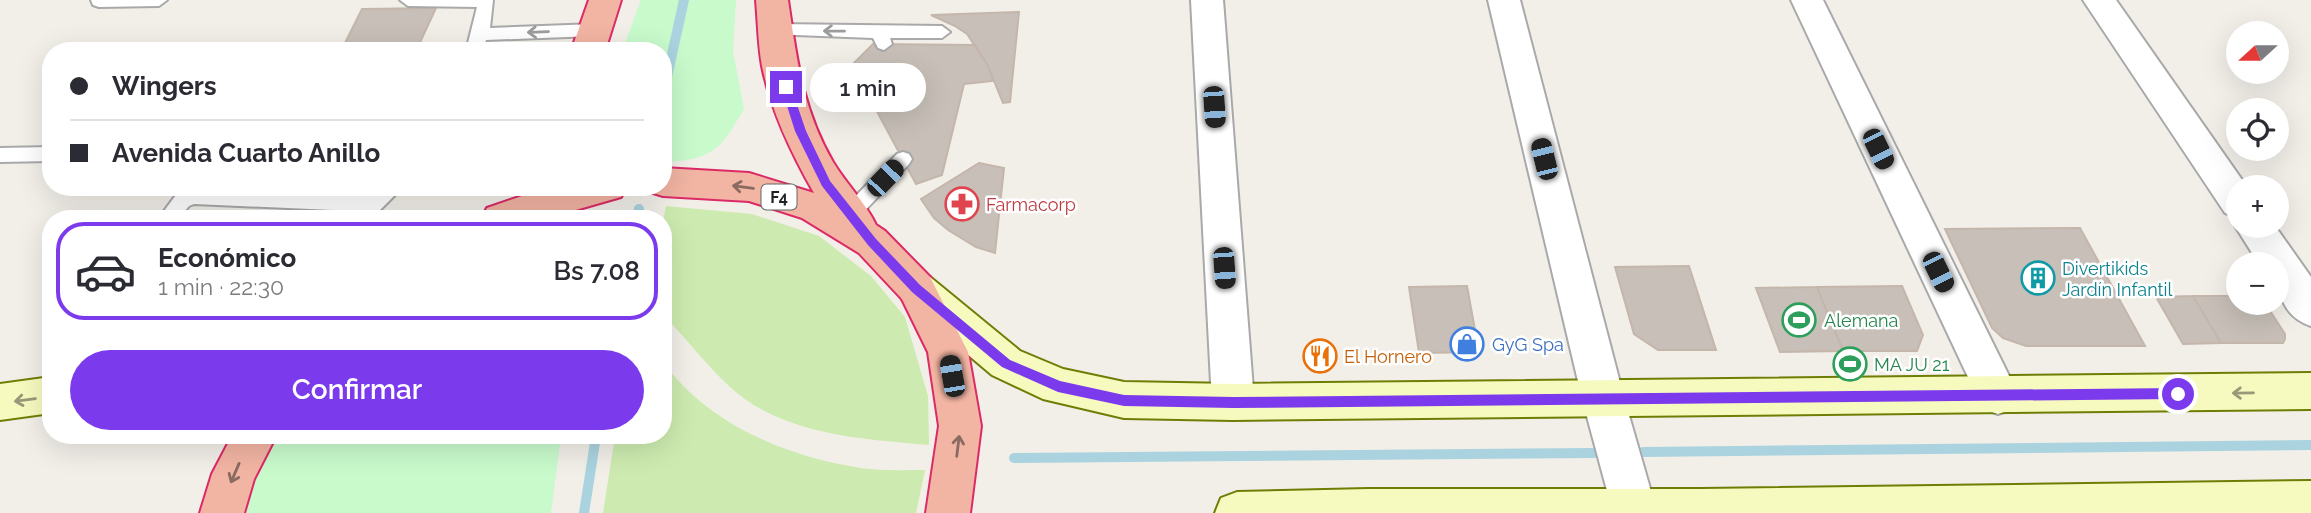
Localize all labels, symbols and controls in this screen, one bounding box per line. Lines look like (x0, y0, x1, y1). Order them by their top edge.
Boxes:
north arrow (2226, 21, 2289, 84)
map controls (2226, 21, 2289, 315)
one-way arrow (822, 24, 845, 38)
one-way arrow (527, 26, 550, 39)
callout: 1 min (810, 62, 926, 112)
text: Wingers (112, 71, 217, 101)
route end (770, 71, 802, 103)
text: 1 min (839, 74, 897, 101)
car (1203, 85, 1226, 129)
button: locate (2226, 98, 2289, 161)
car (1860, 126, 1897, 172)
car (1529, 136, 1560, 182)
text: Avenida Cuarto Anillo (112, 138, 380, 168)
car (863, 156, 908, 200)
button: + (2226, 175, 2289, 238)
one-way arrow (732, 181, 755, 194)
road number: F4 (762, 184, 796, 210)
pharmacy icon: Farmacorp (943, 185, 981, 223)
place label: Farmacorp (986, 194, 1076, 215)
icon: car (74, 240, 137, 303)
text: Económico (158, 243, 296, 273)
car (1213, 246, 1236, 290)
car (1920, 249, 1957, 295)
button: − (2226, 252, 2289, 315)
text: Bs 7.08 (554, 256, 640, 286)
place label: Divertikids Jardín Infantil (2062, 258, 2173, 300)
building icon: Divertikids Jardín Infantil (2019, 259, 2057, 297)
text: 1 min · 22:30 (158, 273, 284, 300)
sports icon: Alemana (1780, 301, 1818, 339)
place label: Alemana (1824, 310, 1898, 331)
shop icon: GyG Spa (1448, 325, 1486, 363)
place label: GyG Spa (1492, 334, 1564, 355)
restaurant icon: El Hornero (1301, 337, 1339, 375)
sports icon: MA JU 21 (1831, 345, 1869, 383)
place label: El Hornero (1344, 346, 1432, 367)
button: Confirmar (70, 350, 644, 430)
car (939, 353, 966, 399)
place label: MA JU 21 (1874, 354, 1950, 375)
route start (2162, 378, 2194, 410)
one-way arrow (2232, 386, 2255, 399)
one-way arrow (15, 393, 37, 406)
one-way arrow (951, 435, 964, 457)
one-way arrow (228, 462, 241, 483)

